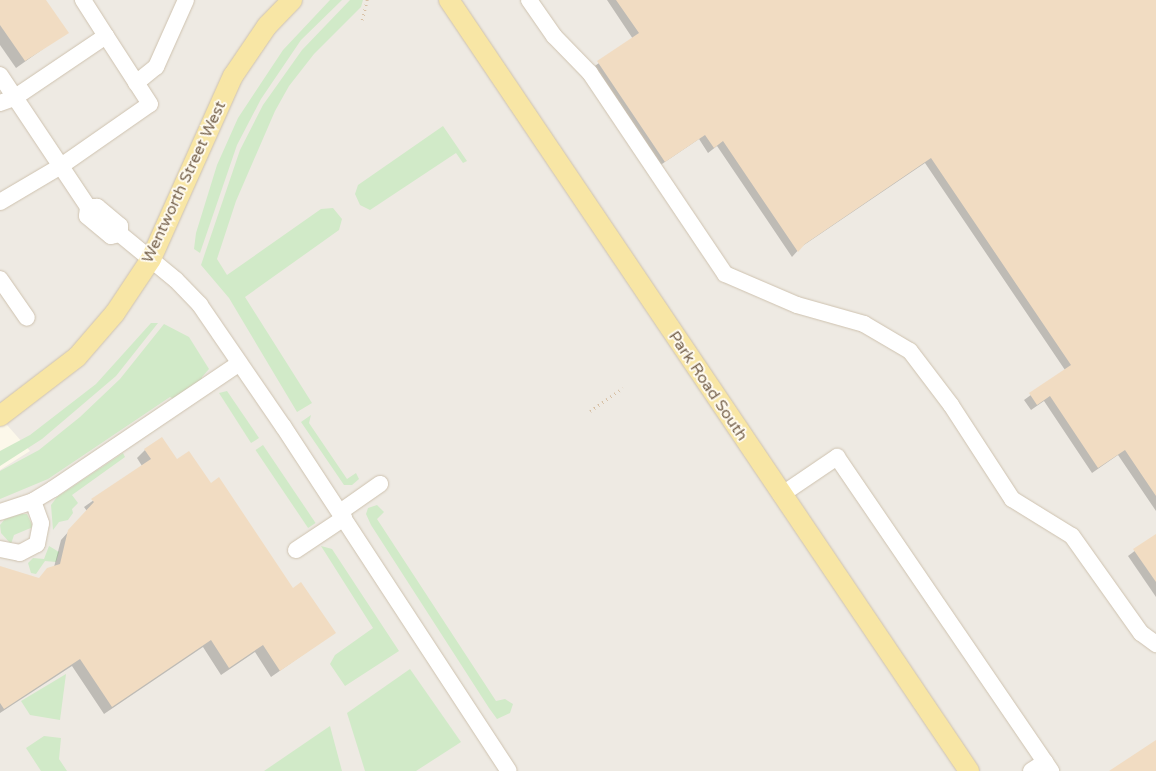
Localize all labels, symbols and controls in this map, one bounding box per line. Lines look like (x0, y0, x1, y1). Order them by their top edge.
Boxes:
street label: Wentworth Street West (138, 98, 230, 266)
street label: Park Road South (664, 328, 752, 444)

